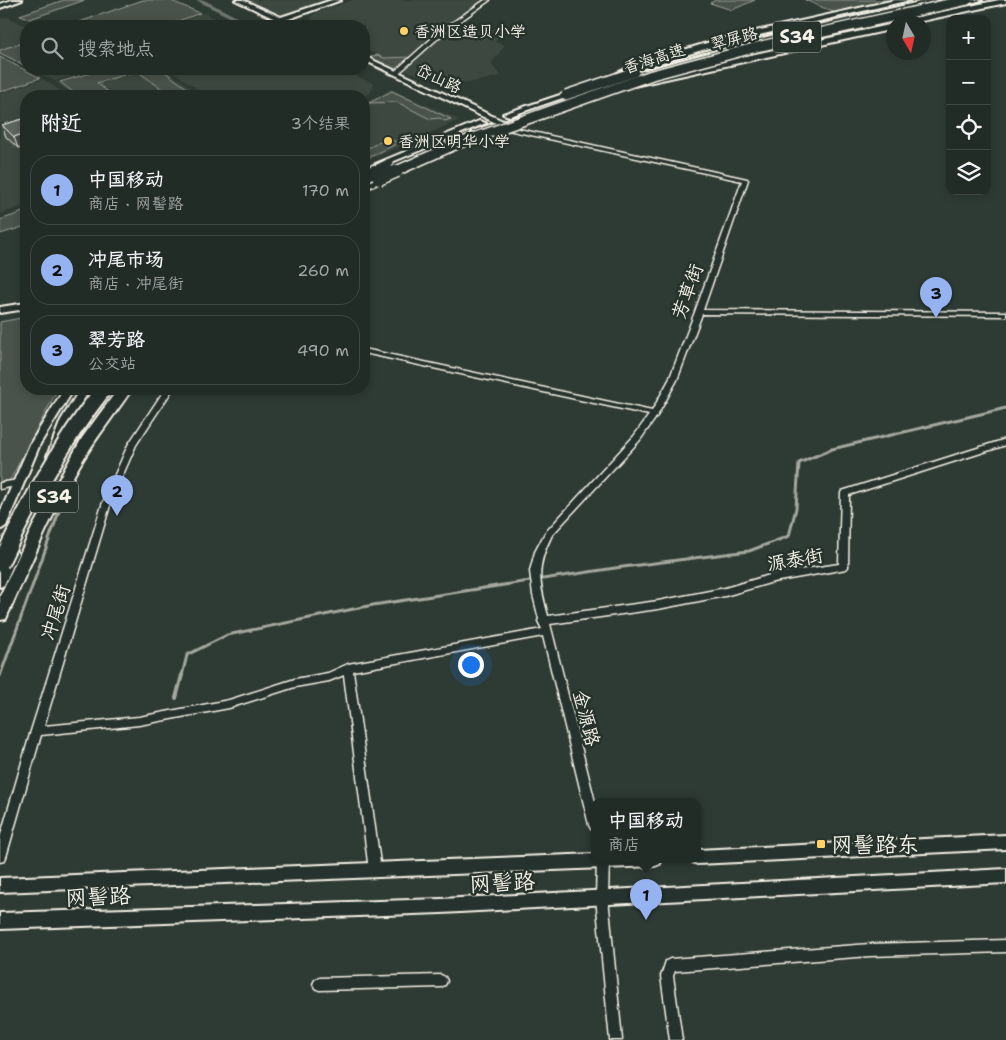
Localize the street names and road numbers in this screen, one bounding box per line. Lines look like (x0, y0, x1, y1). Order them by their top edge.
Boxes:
street label: 翠屏路 (708, 22, 760, 55)
road number: S34 (773, 22, 821, 52)
street label: 香海高速 (620, 39, 688, 78)
street label: 岱山路 (413, 59, 465, 98)
street label: 芳草街 (666, 260, 709, 322)
road number: S34 (30, 482, 78, 512)
street label: 源泰街 (765, 542, 825, 577)
street label: 冲尾街 (35, 581, 76, 643)
street label: 金源路 (567, 687, 606, 749)
street label: 网髻路 (468, 866, 536, 899)
street label: 网髻路 (65, 881, 132, 912)

